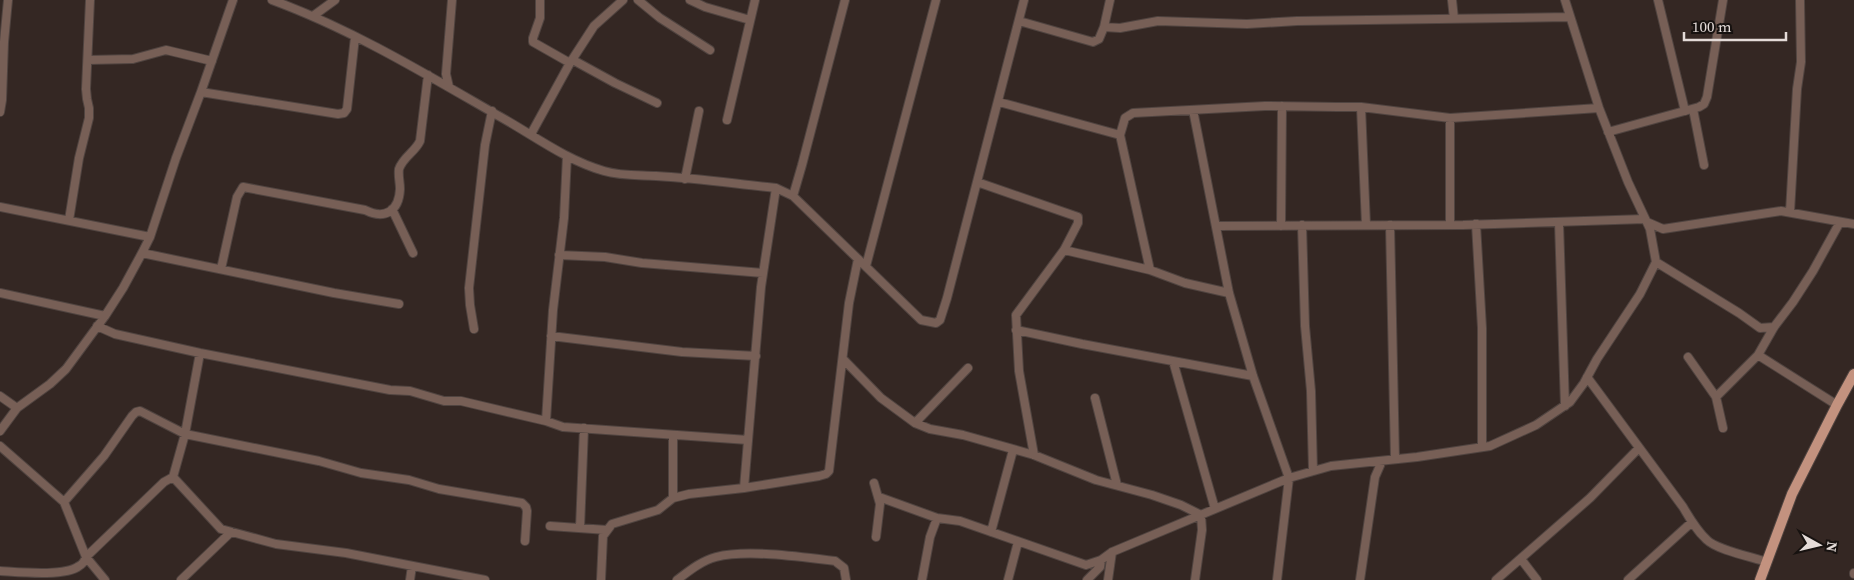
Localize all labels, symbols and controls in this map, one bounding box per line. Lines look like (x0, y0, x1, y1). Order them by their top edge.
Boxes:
scale bar (1684, 10, 1786, 42)
text: 100 m (1692, 16, 1732, 37)
north arrow (1794, 520, 1844, 570)
text: N (1821, 540, 1842, 553)

